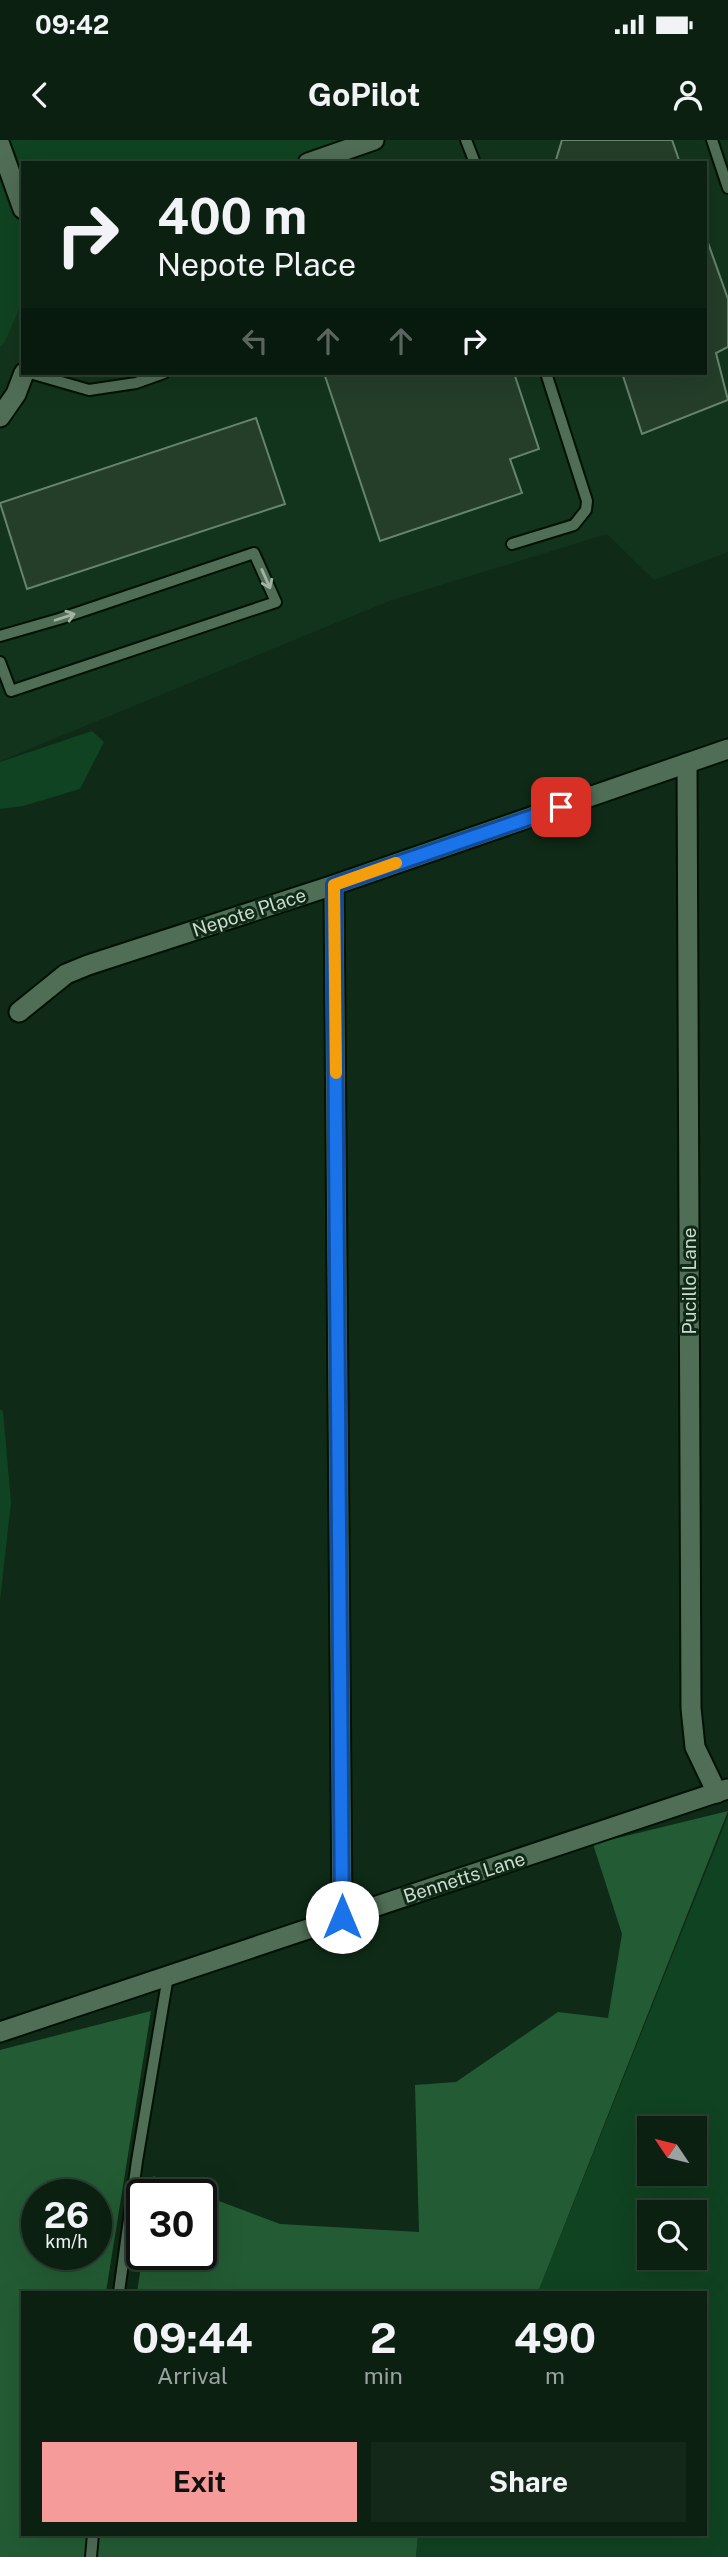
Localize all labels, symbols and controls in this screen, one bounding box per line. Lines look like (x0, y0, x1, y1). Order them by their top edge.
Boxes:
text: 09:42 (35, 9, 109, 40)
icon: back (21, 76, 59, 114)
text: GoPilot (308, 76, 420, 113)
icon: person (669, 76, 707, 114)
text: 400 m (157, 187, 307, 245)
icon: right (42, 189, 133, 280)
text: Nepote Place (157, 246, 356, 283)
icon: left (236, 322, 274, 360)
icon: ahead (309, 322, 347, 360)
icon: ahead (382, 322, 420, 360)
icon: right (455, 322, 493, 360)
one-way arrow (260, 568, 273, 590)
one-way arrow (54, 610, 76, 622)
pin (531, 777, 591, 837)
icon: arrive (542, 788, 580, 826)
street label: Nepote Place (189, 883, 309, 941)
street label: Pucillo Lane (678, 1228, 700, 1334)
street label: Bennetts Lane (400, 1847, 528, 1907)
position arrow (305, 1880, 379, 1954)
north arrow (637, 2116, 707, 2186)
map controls (637, 2116, 707, 2270)
speed limit sign: 30 (126, 2179, 217, 2270)
text: 26 (44, 2195, 89, 2236)
button: search (637, 2200, 707, 2270)
text: km/h (45, 2231, 88, 2252)
text: 09:44 (132, 2313, 253, 2362)
text: 2 (370, 2313, 397, 2362)
text: 490 (514, 2313, 596, 2362)
text: Arrival (157, 2362, 228, 2389)
text: min (364, 2362, 403, 2389)
text: m (545, 2362, 565, 2389)
button: Exit (42, 2442, 357, 2522)
button: Share (371, 2442, 686, 2522)

